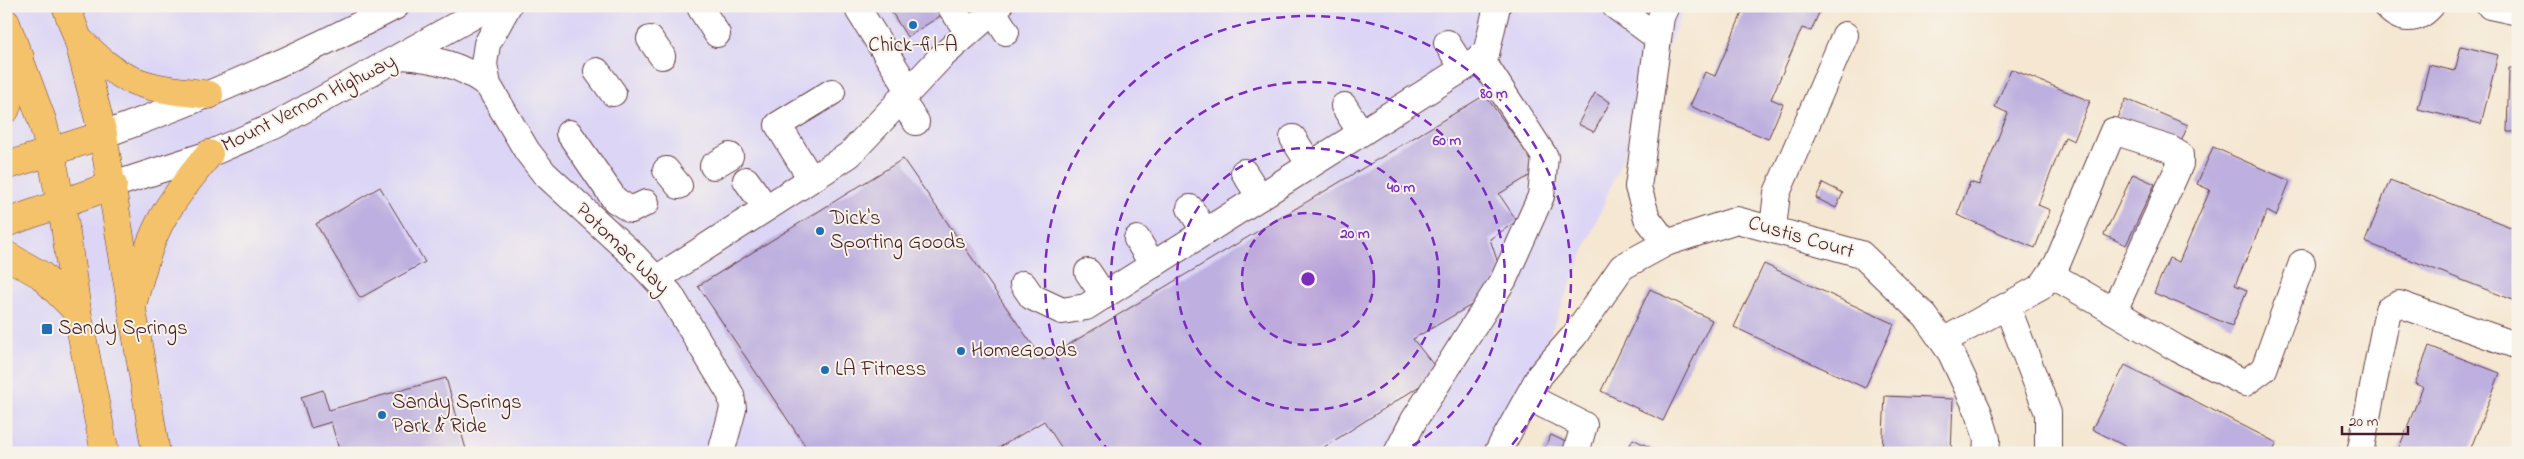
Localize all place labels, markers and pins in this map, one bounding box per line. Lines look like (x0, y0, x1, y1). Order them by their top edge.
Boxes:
marker: Chick-fil-A (907, 19, 919, 31)
place label: Chick-fil-A (868, 31, 958, 61)
place label: Dick's Sporting Goods (829, 204, 966, 260)
marker: Dick's Sporting Goods (814, 225, 826, 237)
centre of rings (1299, 270, 1317, 288)
place label: Sandy Springs (58, 314, 188, 346)
marker: Sandy Springs (40, 322, 54, 336)
place label: HomeGoods (971, 336, 1077, 366)
marker: HomeGoods (955, 345, 967, 357)
place label: LA Fitness (835, 355, 927, 385)
marker: LA Fitness (819, 364, 831, 376)
place label: Sandy Springs Park & Ride (392, 388, 522, 442)
marker: Sandy Springs Park & Ride (376, 409, 388, 421)

